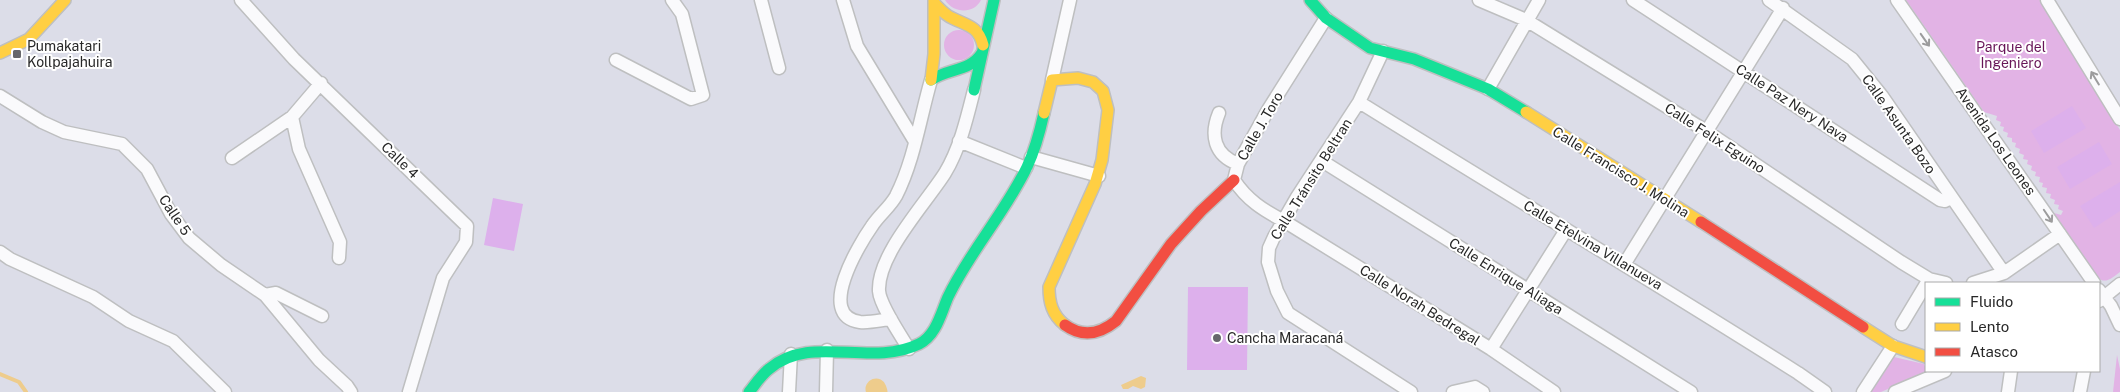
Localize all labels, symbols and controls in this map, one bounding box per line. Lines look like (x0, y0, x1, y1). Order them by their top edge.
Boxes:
one-way arrow (1920, 33, 1930, 47)
place label: Pumakatari Kollpajahuira (27, 38, 112, 70)
park label: Parque del Ingeniero (1976, 39, 2046, 71)
marker: Pumakatari Kollpajahuira (11, 48, 23, 60)
street label: Calle Paz Nery Nava (1733, 61, 1851, 145)
street label: Calle Asunta Bozo (1859, 71, 1939, 177)
one-way arrow (2089, 71, 2099, 85)
street label: Avenida Los Leones (1953, 84, 2039, 198)
street label: Calle J. Toro (1234, 89, 1286, 163)
street label: Calle Felix Eguino (1662, 100, 1768, 176)
street label: Calle Tránsito Beltran (1267, 115, 1355, 243)
street label: Calle Francisco J. Molina (1550, 123, 1692, 221)
street label: Calle 4 (378, 139, 422, 182)
street label: Calle 5 (156, 192, 194, 238)
street label: Calle Etelvina Villanueva (1521, 197, 1665, 293)
one-way arrow (2043, 209, 2053, 223)
street label: Calle Enrique Aliaga (1446, 234, 1566, 318)
street label: Calle Norah Bedregal (1357, 261, 1483, 349)
legend (1925, 282, 2100, 372)
text: Fluido (1970, 293, 2013, 310)
text: Lento (1970, 318, 2009, 335)
place label: Cancha Maracaná (1227, 330, 1343, 346)
marker: Cancha Maracaná (1211, 332, 1223, 344)
text: Atasco (1970, 343, 2018, 360)

